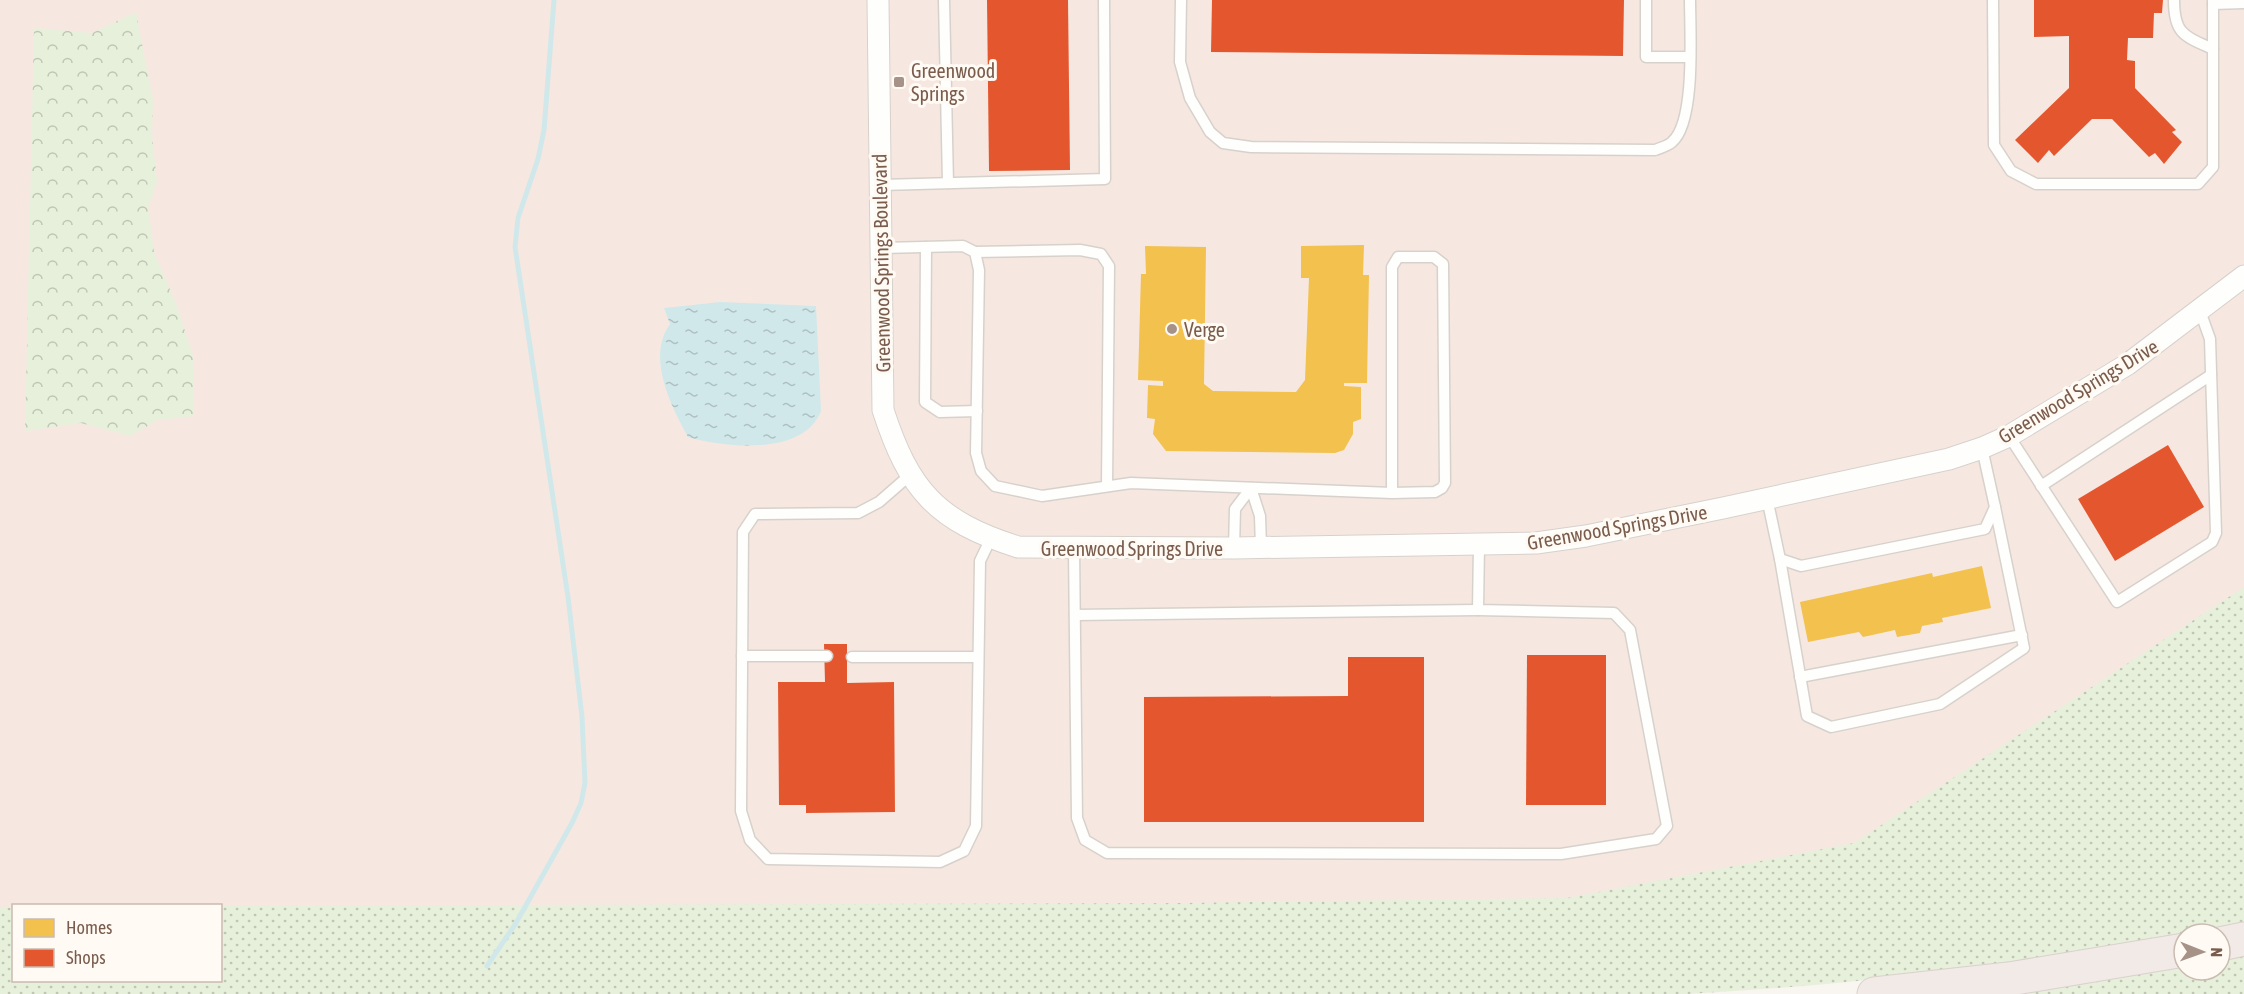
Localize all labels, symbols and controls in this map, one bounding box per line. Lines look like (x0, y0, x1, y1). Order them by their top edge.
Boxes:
place label: Greenwood Springs (911, 59, 995, 105)
marker: Greenwood Springs (892, 75, 906, 89)
street label: Greenwood Springs Boulevard (868, 153, 894, 373)
place label: Verge (1184, 318, 1225, 341)
marker: Verge (1165, 322, 1179, 336)
street label: Greenwood Springs Drive (1994, 334, 2162, 448)
street label: Greenwood Springs Drive (1525, 500, 1709, 554)
street label: Greenwood Springs Drive (1041, 537, 1223, 560)
legend (12, 904, 222, 982)
text: Homes (66, 917, 112, 938)
north arrow (2172, 922, 2232, 982)
text: Shops (66, 947, 106, 968)
text: N (2208, 947, 2226, 957)

